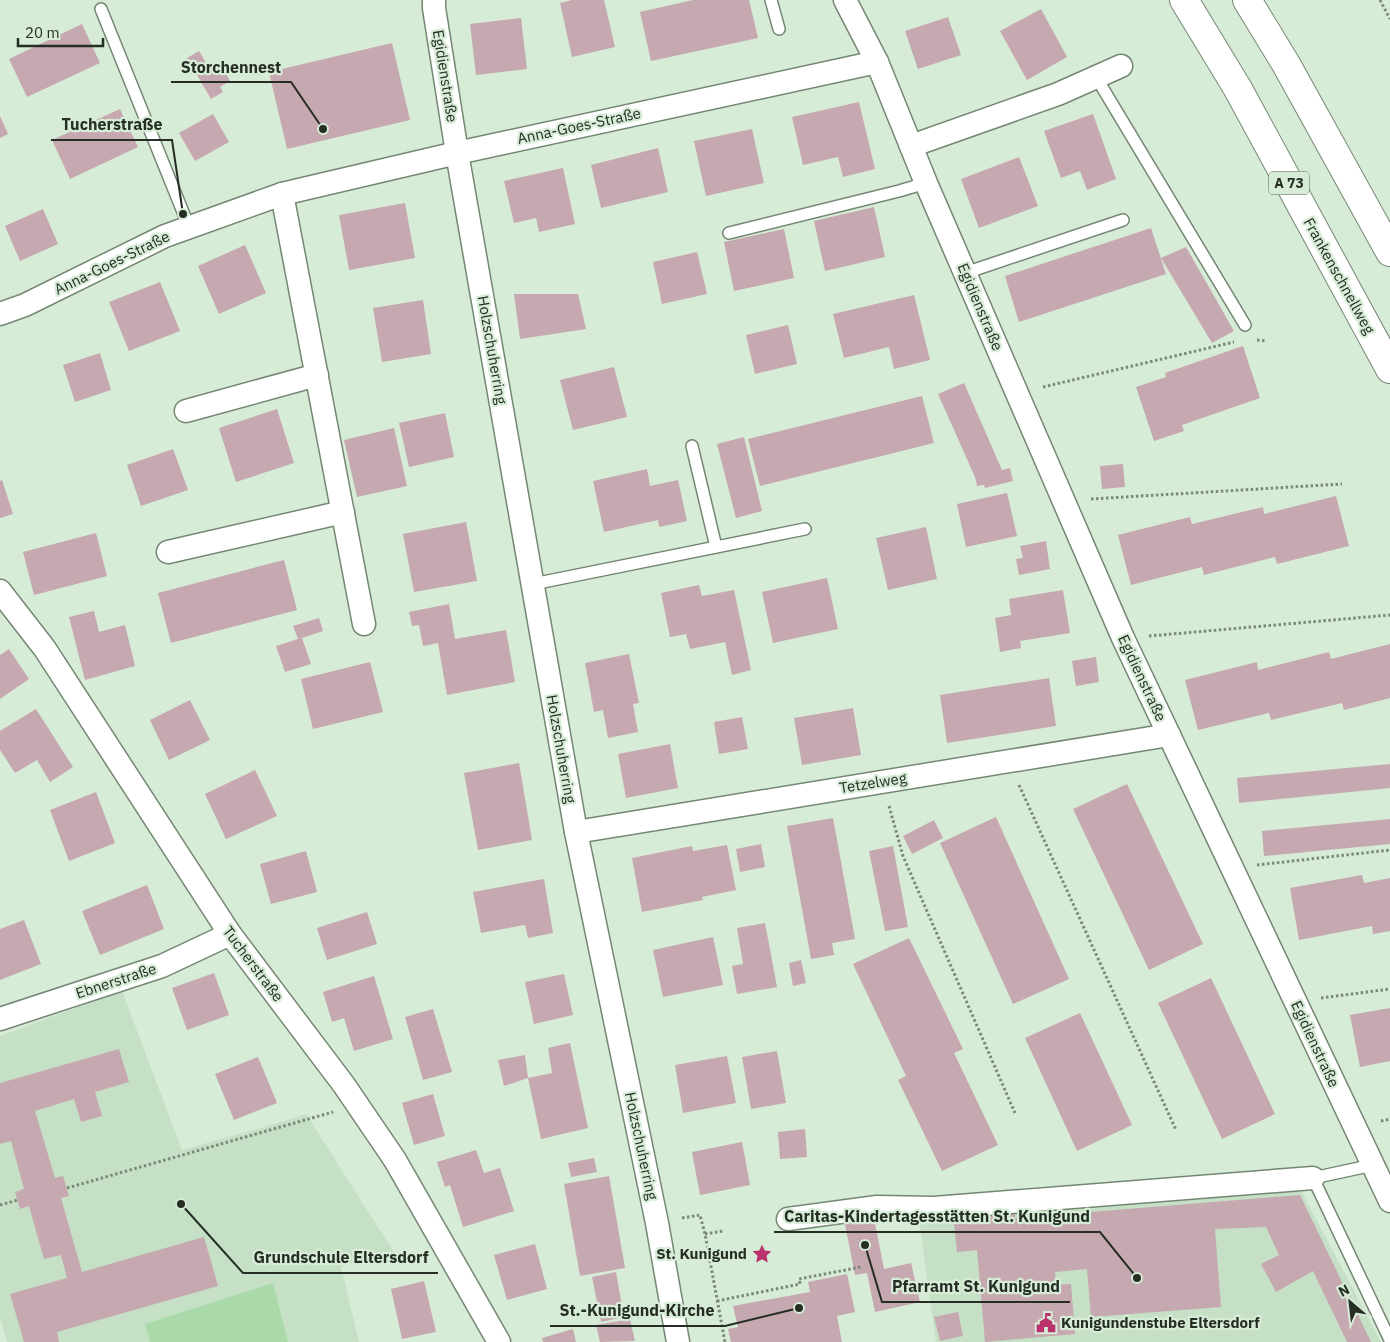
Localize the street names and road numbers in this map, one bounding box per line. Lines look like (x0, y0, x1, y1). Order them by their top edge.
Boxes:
street label: Egidienstraße (429, 28, 462, 123)
street label: Anna-Goes-Straße (515, 103, 642, 148)
road number: A 73 (1269, 172, 1309, 194)
street label: Frankenschnellweg (1300, 214, 1379, 337)
street label: Anna-Goes-Straße (51, 226, 173, 299)
street label: Egidienstraße (953, 260, 1007, 353)
street label: Holzschuherring (474, 294, 511, 406)
street label: Egidienstraße (1114, 631, 1171, 724)
street label: Holzschuherring (543, 693, 580, 805)
street label: Tetzelweg (838, 768, 908, 797)
street label: Tucherstraße (219, 922, 288, 1005)
street label: Ebnerstraße (73, 959, 158, 1002)
street label: Egidienstraße (1287, 997, 1344, 1090)
street label: Holzschuherring (621, 1090, 662, 1202)

